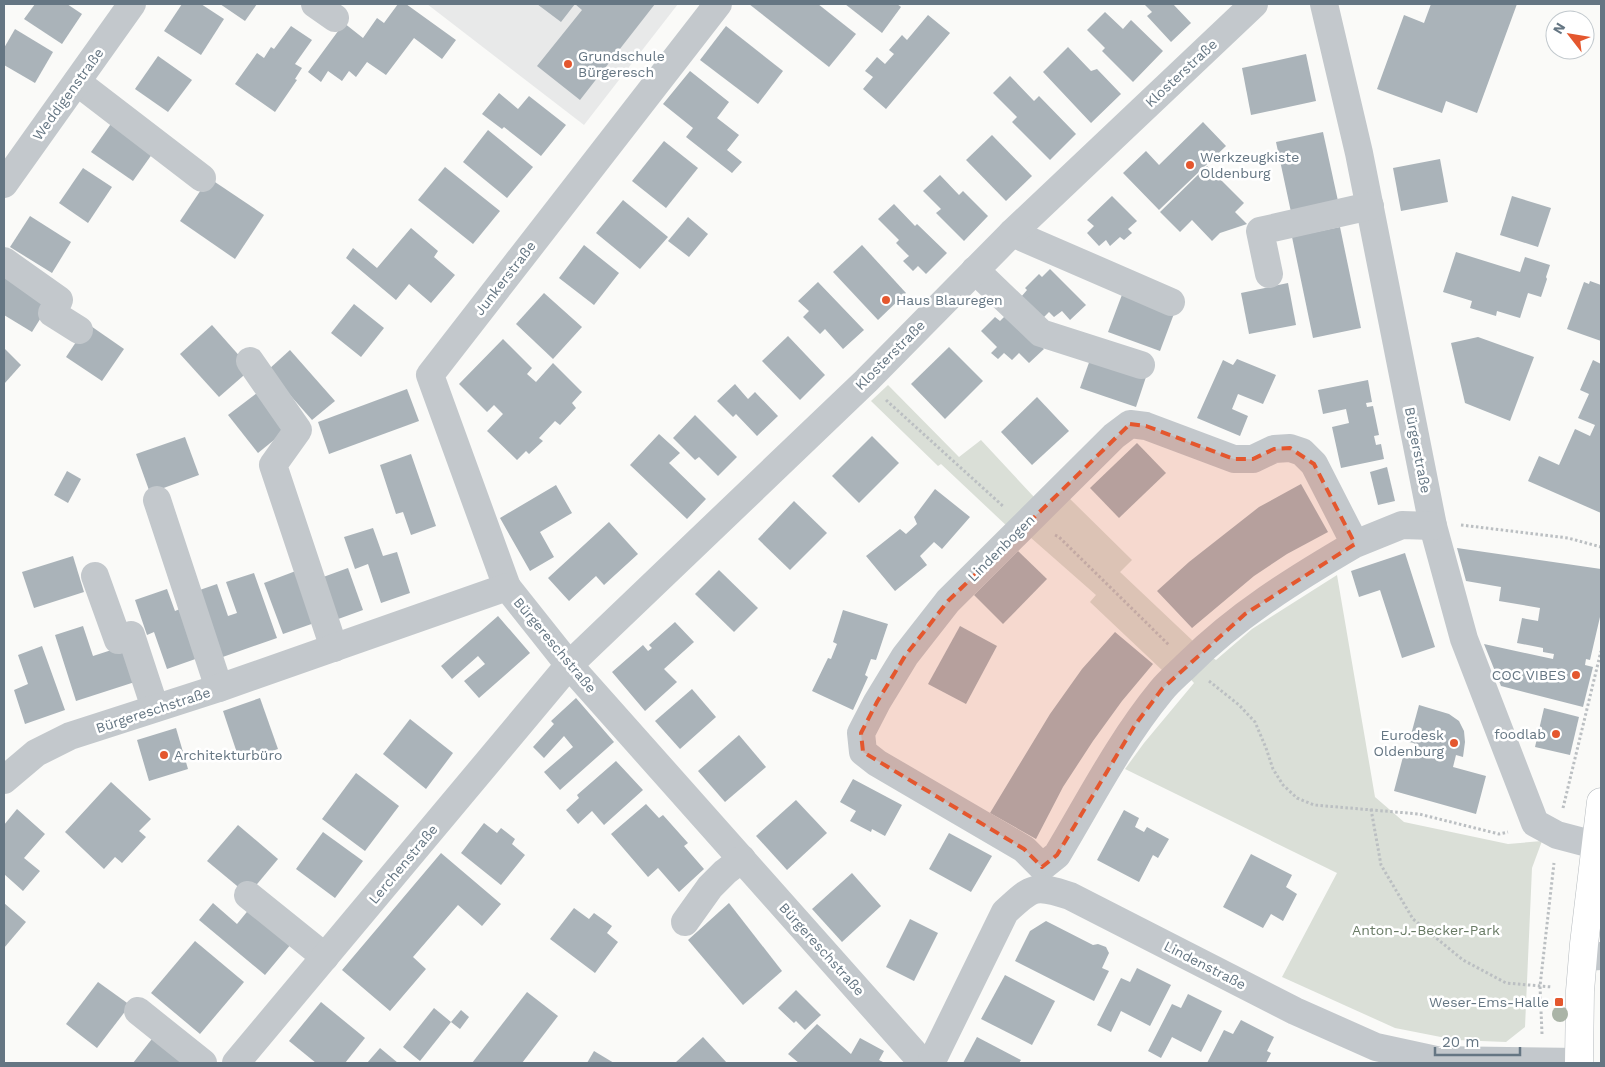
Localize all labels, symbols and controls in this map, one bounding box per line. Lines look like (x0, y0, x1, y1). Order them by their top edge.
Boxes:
north arrow (1545, 10, 1595, 60)
text: N (1549, 20, 1568, 37)
street label: Klosterstraße (1142, 36, 1220, 110)
street label: Weddigenstraße (29, 45, 107, 143)
place label: Grundschule Bürgeresch (578, 48, 665, 80)
marker: Grundschule Bürgeresch (562, 58, 574, 70)
place label: Werkzeugkiste Oldenburg (1200, 149, 1299, 181)
marker: Werkzeugkiste Oldenburg (1184, 159, 1196, 171)
street label: Junkerstraße (471, 238, 539, 318)
place label: Haus Blauregen (896, 292, 1003, 308)
marker: Haus Blauregen (880, 294, 892, 306)
street label: Klosterstraße (852, 317, 928, 393)
street label: Bürgerstraße (1402, 406, 1434, 494)
street label: Lindenbogen (964, 511, 1038, 585)
street label: Bürgereschstraße (510, 594, 600, 696)
place label: COC VIBES (1492, 667, 1566, 683)
marker: COC VIBES (1570, 669, 1582, 681)
street label: Bürgereschstraße (94, 684, 212, 736)
place label: foodlab (1494, 726, 1546, 742)
place label: Eurodesk Oldenburg (1373, 727, 1445, 759)
marker: foodlab (1550, 728, 1562, 740)
marker: Eurodesk Oldenburg (1448, 737, 1460, 749)
place label: Architekturbüro (174, 747, 282, 763)
marker: Architekturbüro (158, 749, 170, 761)
street label: Lerchenstraße (365, 821, 441, 907)
street label: Bürgereschstraße (776, 899, 868, 999)
park label: Anton-J.-Becker-Park (1352, 922, 1500, 938)
street label: Lindenstraße (1161, 938, 1249, 992)
place label: Weser-Ems-Halle (1429, 994, 1549, 1010)
marker: Weser-Ems-Halle (1553, 996, 1565, 1008)
scale bar (1435, 1024, 1520, 1056)
text: 20 m (1442, 1033, 1480, 1051)

